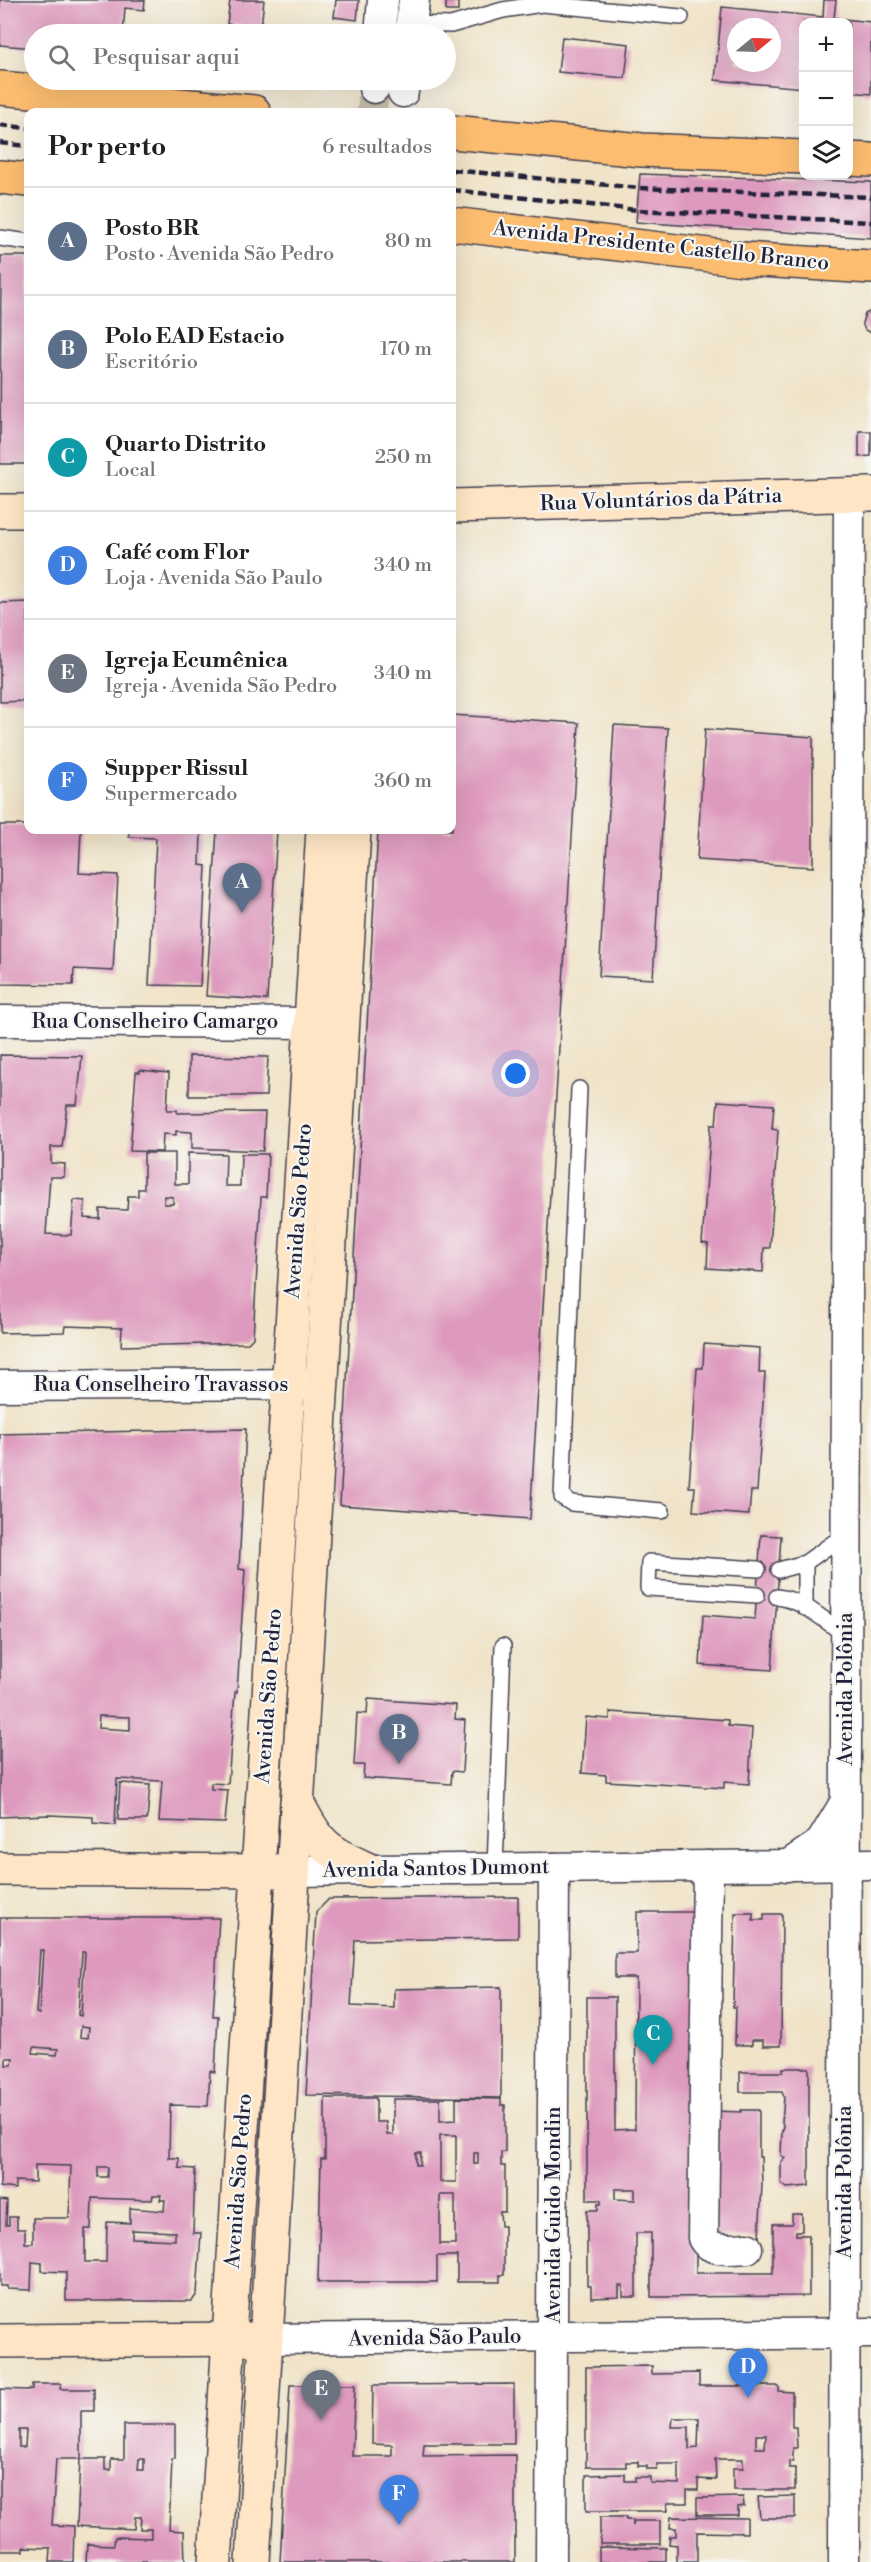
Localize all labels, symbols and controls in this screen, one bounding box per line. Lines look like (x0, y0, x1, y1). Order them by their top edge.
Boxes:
north arrow (727, 18, 781, 72)
map controls (799, 18, 853, 180)
button: + (799, 18, 853, 72)
search box (24, 24, 456, 90)
icon: search (45, 41, 78, 74)
text: Pesquisar aqui (93, 44, 240, 71)
button: − (799, 72, 853, 126)
button: layers (799, 126, 853, 180)
text: Por perto (48, 131, 166, 163)
text: 6 resultados (322, 135, 432, 160)
text: Posto BR (105, 215, 199, 242)
street label: Avenida Presidente Castello Branco (491, 215, 830, 277)
text: A (60, 229, 75, 254)
text: 80 m (385, 229, 432, 254)
text: Posto · Avenida São Pedro (105, 242, 334, 267)
text: Polo EAD Estacio (105, 323, 285, 350)
text: B (60, 337, 75, 362)
text: 170 m (380, 337, 432, 362)
text: Escritório (105, 350, 198, 375)
text: Quarto Distrito (105, 431, 266, 458)
text: C (60, 445, 75, 470)
text: 250 m (375, 445, 432, 470)
text: Local (105, 458, 156, 483)
street label: Rua Voluntários da Pátria (539, 483, 783, 517)
text: Café com Flor (105, 539, 250, 566)
text: D (60, 553, 75, 578)
text: 340 m (374, 553, 432, 578)
text: Loja · Avenida São Paulo (105, 566, 323, 591)
text: Igreja Ecumênica (105, 647, 288, 674)
text: E (61, 661, 74, 686)
text: 340 m (374, 661, 432, 686)
text: Igreja · Avenida São Pedro (105, 674, 337, 699)
text: Supper Rissul (105, 755, 248, 782)
text: F (60, 769, 75, 794)
text: 360 m (374, 769, 432, 794)
text: Supermercado (105, 782, 237, 807)
pin: A (222, 864, 262, 913)
street label: Rua Conselheiro Camargo (32, 1009, 278, 1035)
your location (501, 1059, 530, 1088)
street label: Avenida São Pedro (280, 1123, 318, 1300)
street label: Rua Conselheiro Travassos (34, 1372, 288, 1398)
street label: Avenida São Pedro (250, 1608, 288, 1785)
street label: Avenida Polônia (833, 1612, 859, 1767)
pin: B (380, 1714, 418, 1764)
street label: Avenida Santos Dumont (321, 1854, 550, 1884)
pin: C (634, 2016, 672, 2065)
street label: Avenida São Pedro (220, 2093, 258, 2270)
street label: Avenida Polônia (832, 2105, 858, 2260)
street label: Avenida Guido Mondin (541, 2106, 567, 2325)
street label: Avenida São Paulo (347, 2323, 522, 2353)
pin: D (728, 2348, 768, 2398)
pin: E (302, 2370, 340, 2420)
pin: F (380, 2476, 418, 2525)

